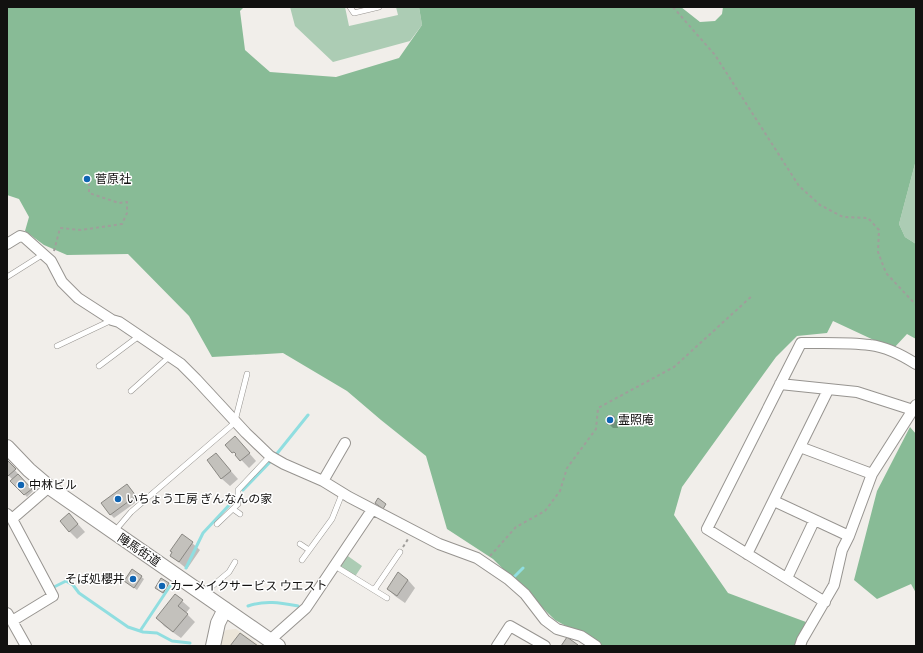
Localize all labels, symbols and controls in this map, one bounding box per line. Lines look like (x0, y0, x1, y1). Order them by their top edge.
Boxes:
place label: 菅原社 (95, 172, 131, 186)
marker: 菅原社 (82, 174, 92, 184)
place label: 霊照庵 (618, 413, 654, 427)
marker: 霊照庵 (605, 415, 615, 425)
place label: 中林ビル (29, 478, 77, 492)
marker: 中林ビル (16, 480, 26, 490)
place label: いちょう工房 ぎんなんの家 (126, 492, 272, 506)
marker: いちょう工房 ぎんなんの家 (113, 494, 123, 504)
street label: 陣馬街道 (115, 531, 163, 569)
place label: そば処櫻井 (65, 572, 125, 586)
marker: そば処櫻井 (128, 574, 138, 584)
place label: カーメイクサービス ウエスト (170, 579, 328, 593)
marker: カーメイクサービス ウエスト (157, 581, 167, 591)

